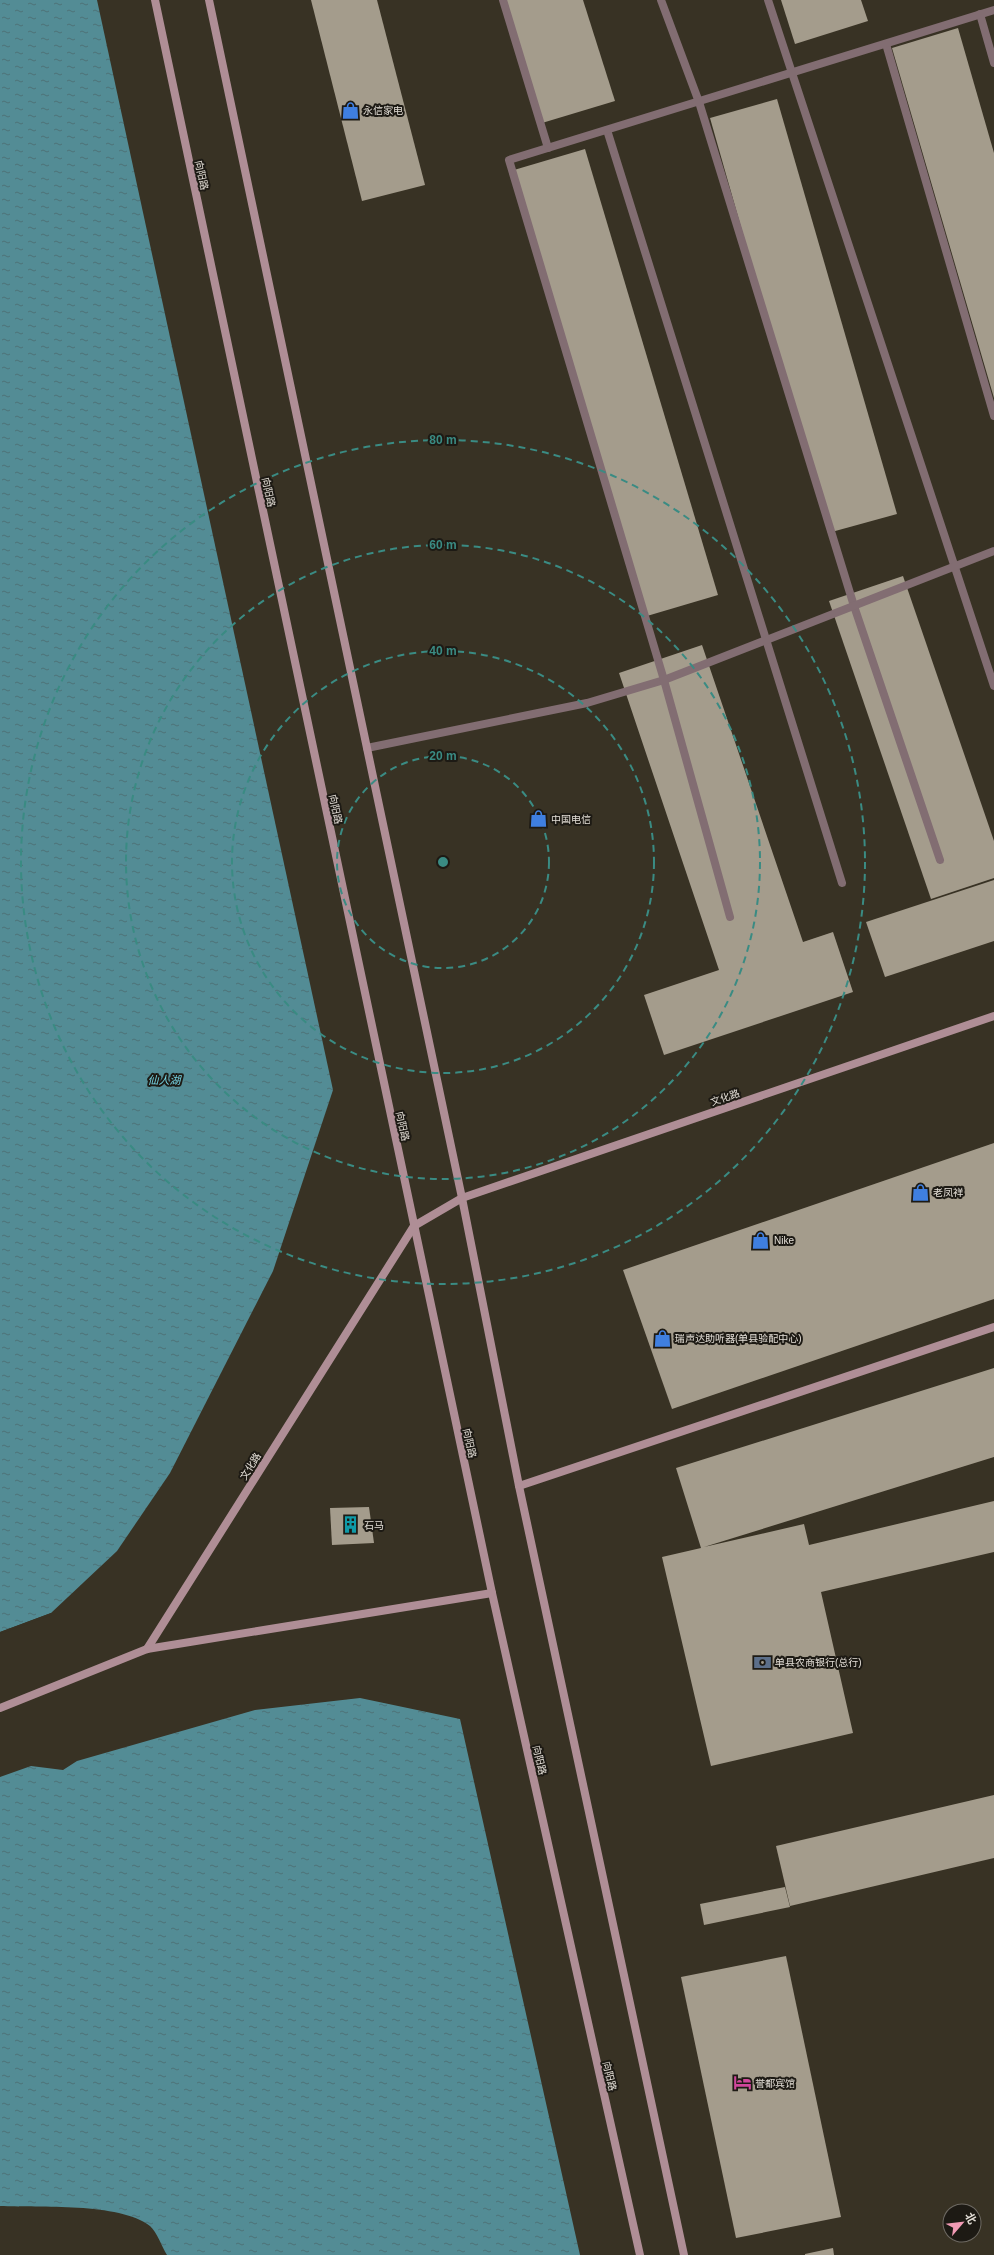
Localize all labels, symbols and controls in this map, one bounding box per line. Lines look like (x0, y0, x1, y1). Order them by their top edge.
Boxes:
shop icon: 永信家电 (340, 100, 360, 120)
place label: 永信家电 (363, 105, 403, 116)
street label: 向阳路 (193, 159, 210, 191)
text: 80 m (429, 433, 457, 447)
street label: 向阳路 (260, 476, 277, 508)
text: 60 m (429, 538, 457, 552)
text: 40 m (429, 644, 457, 658)
text: 20 m (429, 749, 457, 763)
street label: 向阳路 (327, 793, 344, 825)
shop icon: 中国电信 (528, 809, 548, 829)
place label: 中国电信 (551, 814, 591, 825)
centre of rings (436, 855, 450, 869)
water label: 仙人湖 (148, 1074, 182, 1086)
street label: 文化路 (709, 1087, 741, 1108)
street label: 向阳路 (394, 1110, 411, 1142)
shop icon: 老凤祥 (910, 1182, 930, 1202)
place label: 老凤祥 (933, 1187, 963, 1198)
shop icon: Nike (751, 1230, 771, 1250)
place label: Nike (774, 1235, 794, 1246)
shop icon: 瑞声达助听器(单县验配中心) (652, 1328, 672, 1348)
place label: 瑞声达助听器(单县验配中心) (675, 1333, 802, 1344)
street label: 向阳路 (461, 1427, 478, 1459)
street label: 文化路 (238, 1451, 263, 1482)
building icon: 石马 (341, 1515, 361, 1535)
place label: 石马 (364, 1520, 384, 1531)
bank icon: 单县农商银行(总行) (752, 1652, 772, 1672)
place label: 单县农商银行(总行) (775, 1657, 862, 1668)
street label: 向阳路 (531, 1744, 548, 1776)
street label: 向阳路 (601, 2060, 618, 2092)
hotel icon: 誉都宾馆 (732, 2073, 752, 2093)
place label: 誉都宾馆 (755, 2078, 795, 2089)
north arrow (942, 2203, 982, 2243)
text: 北 (963, 2211, 979, 2226)

